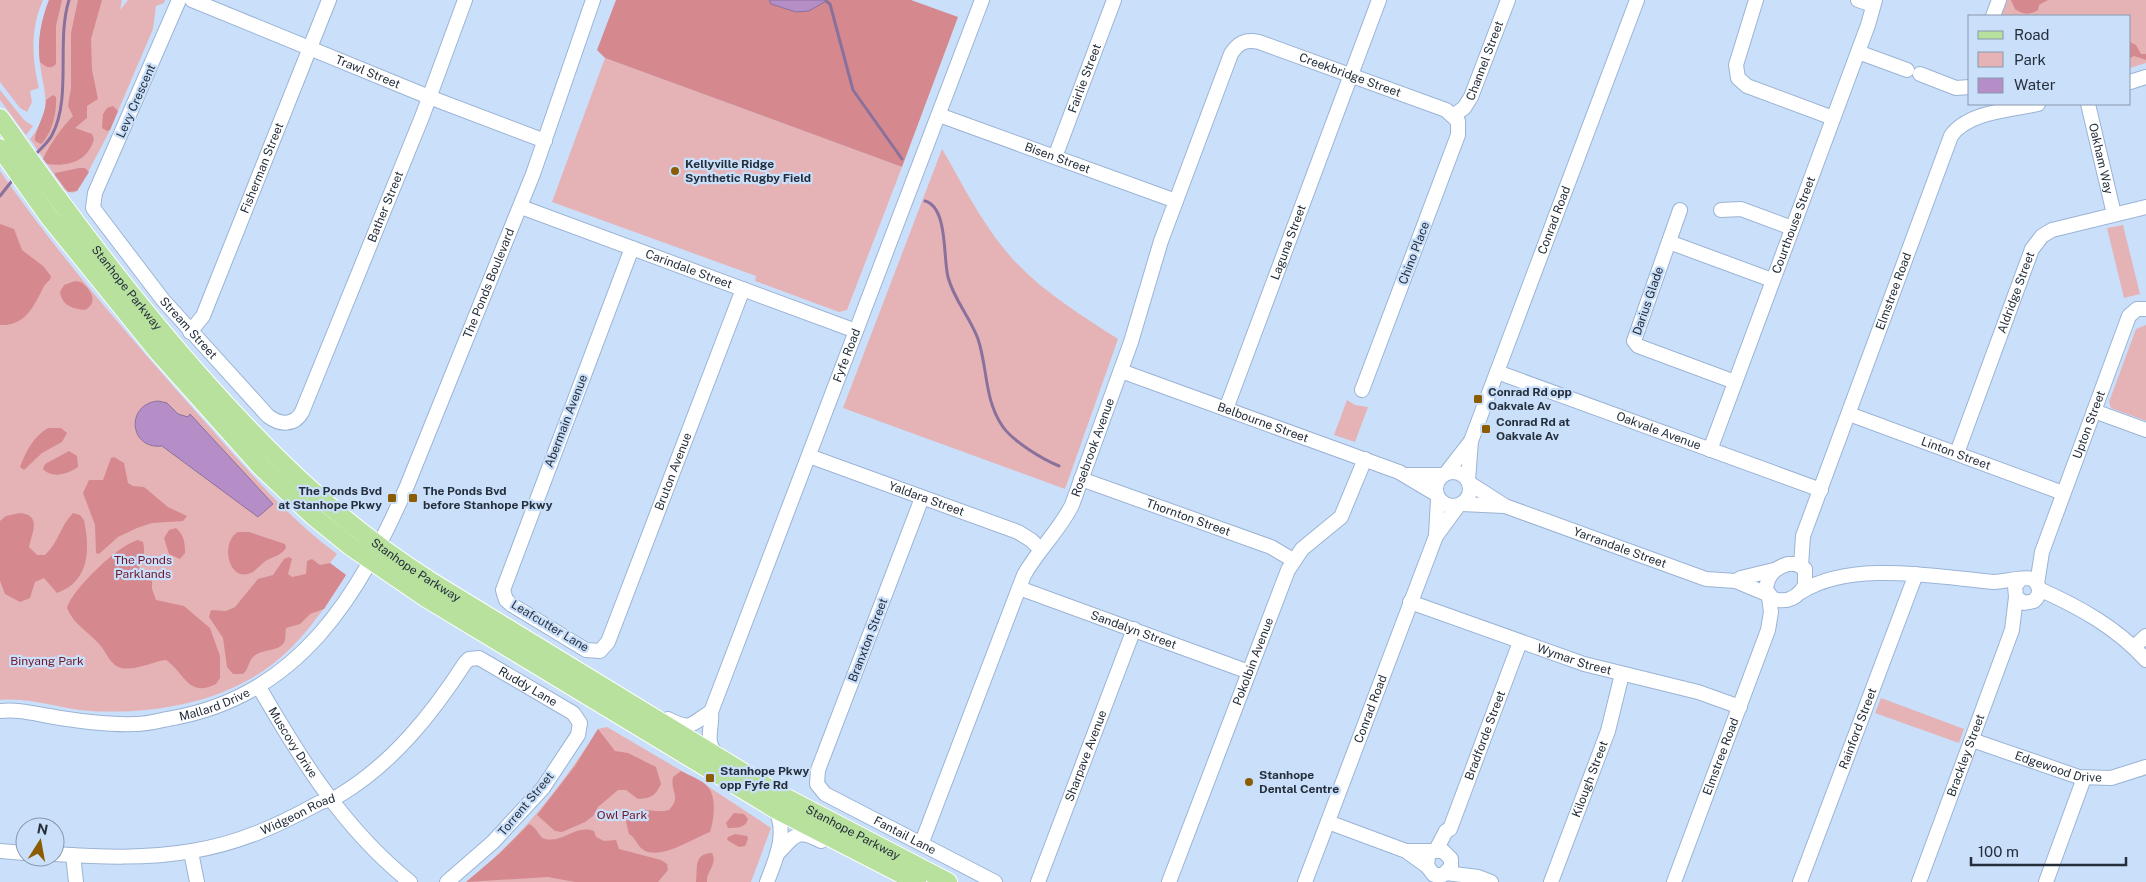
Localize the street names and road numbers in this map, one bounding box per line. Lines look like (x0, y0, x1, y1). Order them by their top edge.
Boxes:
street label: Channel Street (1463, 19, 1506, 103)
street label: Fairlie Street (1065, 42, 1104, 115)
street label: Creekbridge Street (1297, 50, 1403, 100)
street label: Trawl Street (333, 52, 403, 92)
street label: Levy Crescent (114, 62, 159, 140)
street label: Fisherman Street (238, 120, 287, 215)
street label: Oakham Way (2086, 122, 2116, 196)
street label: Bisen Street (1023, 140, 1093, 176)
street label: Bather Street (365, 169, 406, 244)
street label: Courthouse Street (1769, 174, 1818, 276)
street label: Conrad Road (1535, 184, 1573, 256)
street label: Laguna Street (1268, 202, 1309, 282)
street label: Chino Place (1396, 220, 1432, 286)
street label: The Ponds Boulevard (460, 226, 517, 340)
street label: Stanhope Parkway (89, 243, 165, 334)
street label: Carindale Street (644, 247, 734, 292)
street label: Aldridge Street (1995, 249, 2038, 335)
street label: Elmstree Road (1873, 251, 1914, 332)
street label: Darius Glade (1630, 265, 1666, 337)
street label: Stream Street (157, 294, 220, 362)
street label: Fyfe Road (830, 327, 863, 384)
street label: Abermain Avenue (542, 372, 590, 469)
street label: Upton Street (2070, 388, 2108, 461)
street label: Rosebrook Avenue (1069, 396, 1117, 499)
street label: Belbourne Street (1215, 400, 1311, 446)
street label: Oakvale Avenue (1614, 409, 1703, 453)
street label: Bruton Avenue (652, 430, 694, 512)
street label: Linton Street (1919, 434, 1993, 473)
street label: Yaldara Street (887, 479, 967, 519)
street label: Thornton Street (1144, 496, 1233, 539)
street label: Yarrandale Street (1572, 524, 1669, 571)
street label: Stanhope Parkway (368, 535, 464, 605)
street label: Branxton Street (846, 596, 891, 684)
street label: Leafcutter Lane (509, 597, 592, 655)
street label: Sandalyn Street (1089, 608, 1179, 652)
street label: Pokolbin Avenue (1230, 616, 1276, 707)
street label: Wymar Street (1535, 641, 1613, 678)
street label: Ruddy Lane (496, 664, 560, 709)
street label: Conrad Road (1351, 673, 1390, 745)
street label: Mallard Drive (178, 685, 252, 724)
street label: Rainford Street (1836, 686, 1880, 771)
street label: Bradforde Street (1462, 688, 1508, 782)
street label: Muscovy Drive (265, 705, 320, 781)
street label: Sharpave Avenue (1062, 708, 1110, 803)
street label: Brackley Street (1944, 712, 1987, 799)
street label: Elmstree Road (1700, 716, 1742, 797)
street label: Kilough Street (1569, 739, 1611, 819)
street label: Edgewood Drive (2013, 748, 2102, 785)
street label: Torrent Street (495, 769, 557, 839)
street label: Widgeon Road (259, 791, 337, 838)
street label: Stanhope Parkway (803, 802, 903, 863)
street label: Fantail Lane (871, 813, 939, 857)

